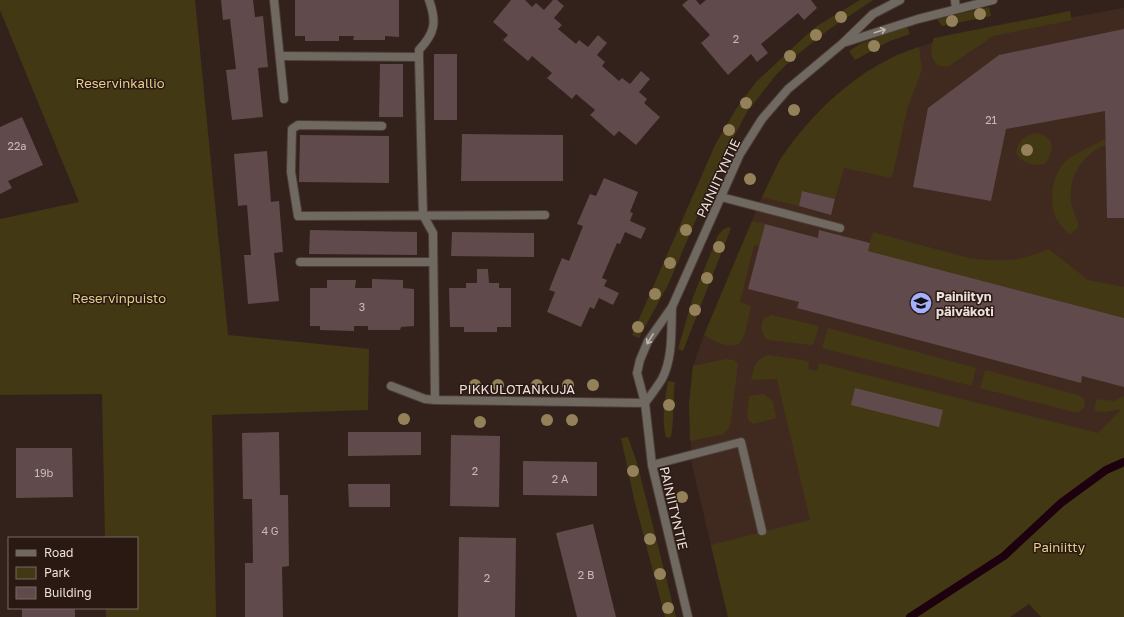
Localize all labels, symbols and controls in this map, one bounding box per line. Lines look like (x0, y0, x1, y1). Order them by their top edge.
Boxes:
one-way arrow (873, 27, 886, 34)
house number: 2 (733, 32, 739, 45)
park label: Reservinkallio (75, 75, 165, 91)
house number: 21 (985, 113, 997, 126)
street label: PAINIITYNTIE (693, 136, 743, 220)
house number: 22a (8, 139, 26, 152)
place label: Painiityn päiväkoti (936, 288, 994, 319)
park label: Reservinpuisto (72, 290, 166, 306)
school or university icon: Painiityn päiväkoti (908, 290, 934, 316)
house number: 3 (359, 300, 365, 313)
one-way arrow (646, 333, 654, 344)
street label: PIKKULOTANKUJA (459, 381, 575, 397)
house number: 2 (472, 464, 478, 477)
street label: PAINIITYNTIE (657, 465, 691, 551)
house number: 19b (35, 466, 54, 479)
house number: 2 A (552, 472, 569, 485)
house number: 4 G (261, 524, 279, 537)
legend (8, 537, 138, 609)
park label: Painiitty (1033, 539, 1086, 555)
text: Road (44, 545, 73, 560)
text: Park (44, 565, 70, 580)
house number: 2 B (578, 568, 594, 581)
house number: 2 (484, 571, 490, 584)
text: Building (44, 585, 92, 600)

